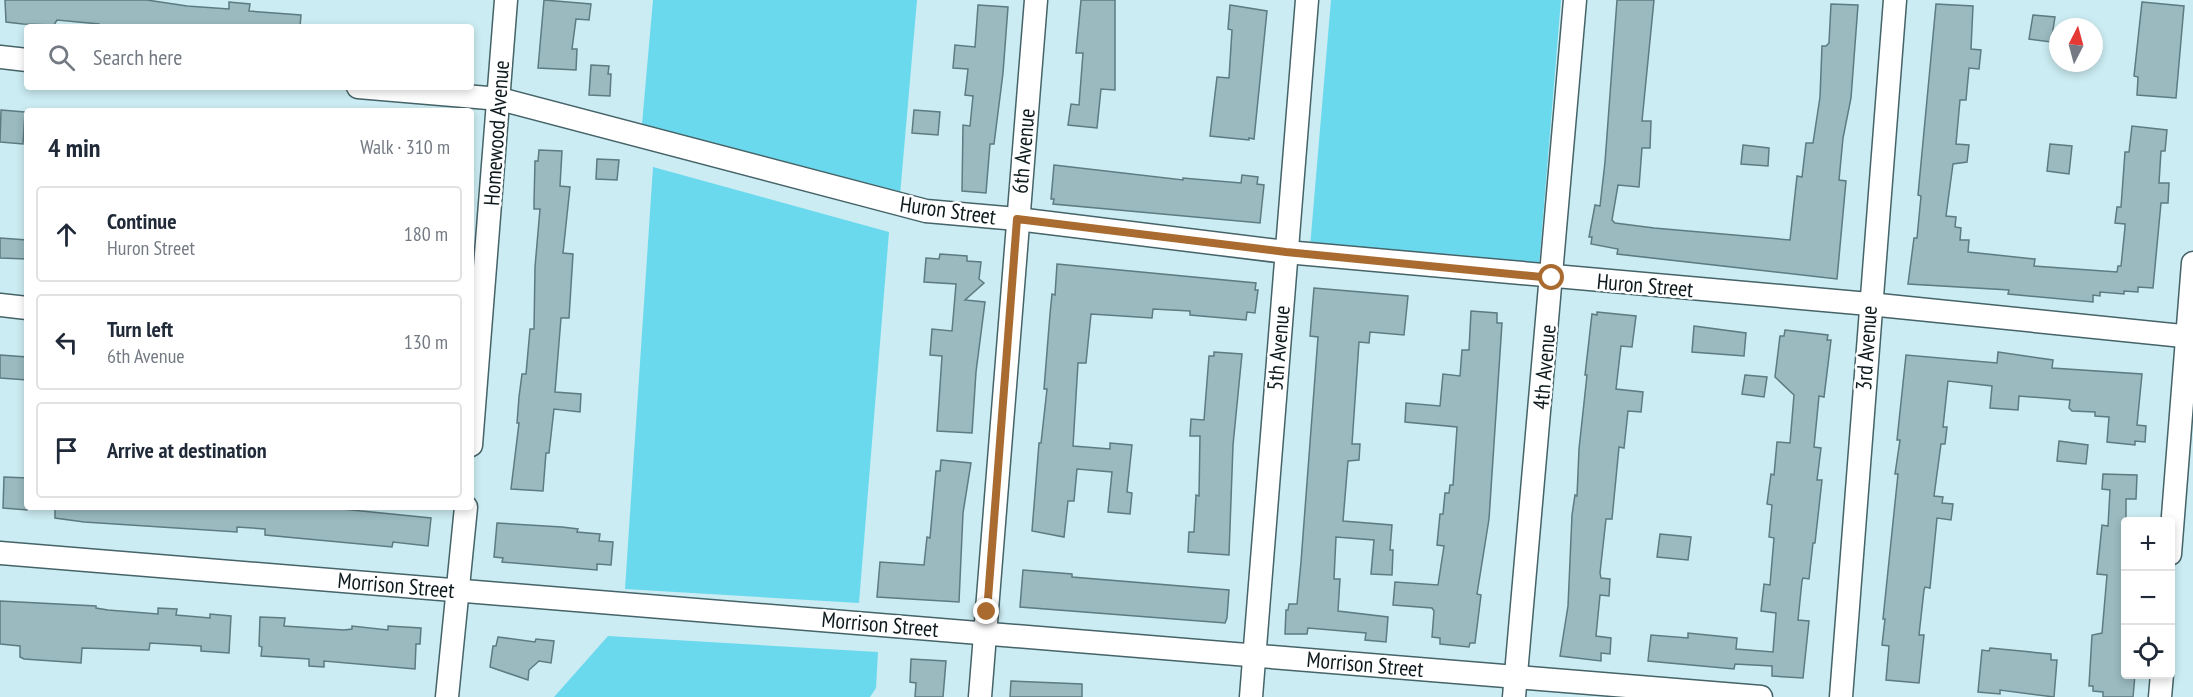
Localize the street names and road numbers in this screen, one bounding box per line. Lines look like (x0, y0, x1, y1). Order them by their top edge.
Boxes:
street label: Homewood Avenue (477, 59, 515, 207)
street label: 6th Avenue (1005, 107, 1041, 195)
street label: Huron Street (898, 189, 998, 231)
street label: Huron Street (1596, 267, 1694, 303)
street label: 5th Avenue (1260, 304, 1296, 392)
street label: 3rd Avenue (1849, 305, 1883, 391)
street label: 4th Avenue (1526, 323, 1562, 411)
street label: Morrison Street (336, 566, 456, 604)
street label: Morrison Street (820, 605, 940, 643)
street label: Morrison Street (1305, 645, 1425, 683)

